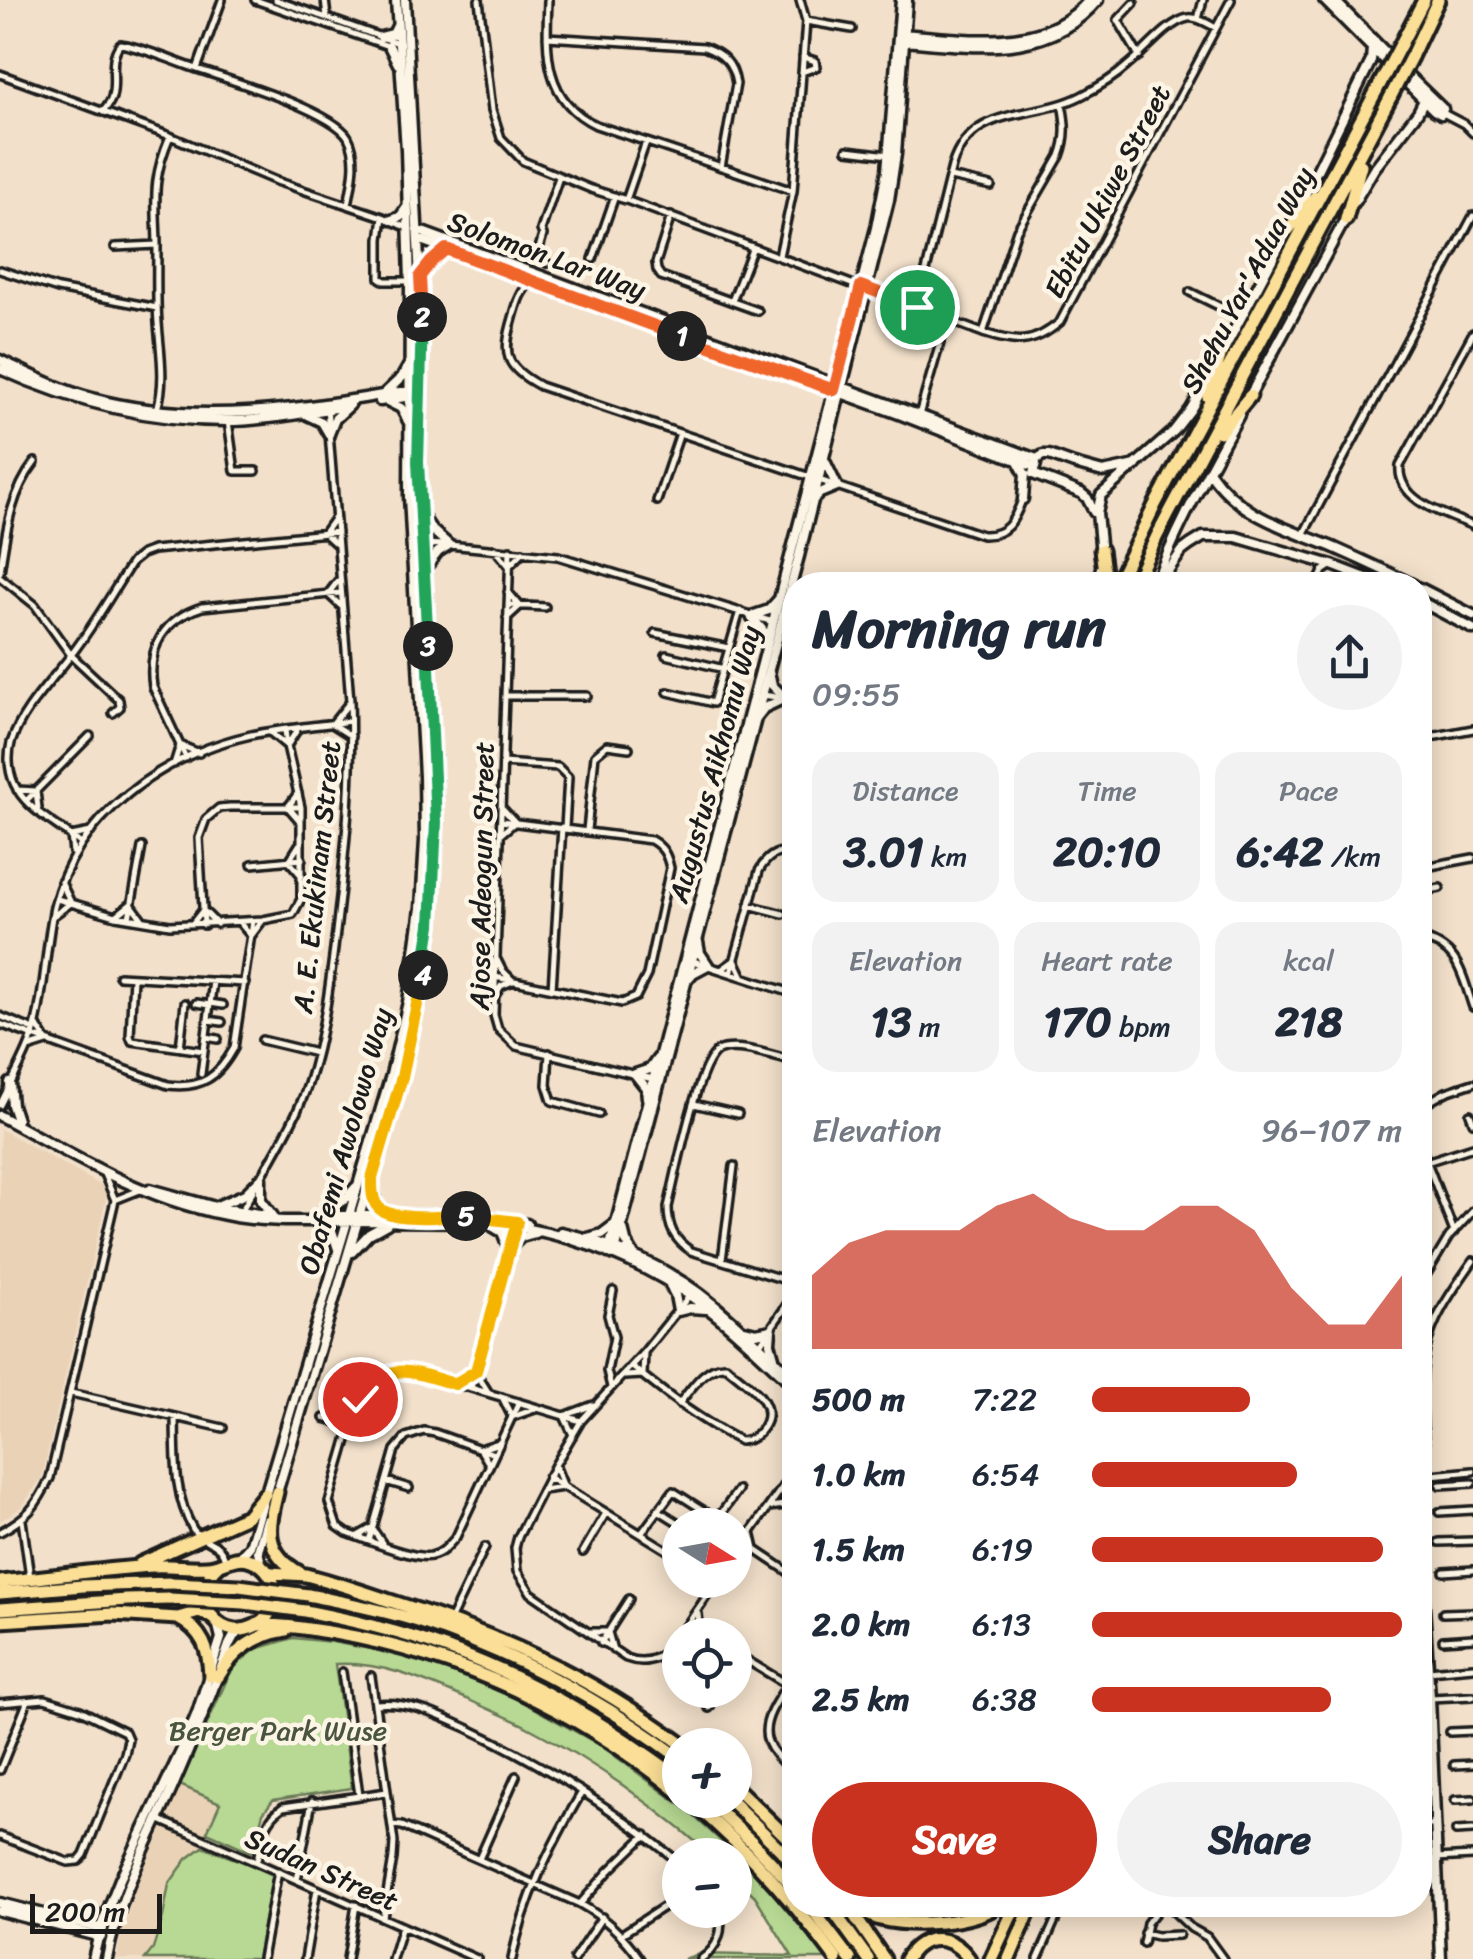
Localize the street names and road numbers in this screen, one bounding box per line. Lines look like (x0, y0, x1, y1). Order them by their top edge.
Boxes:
street label: Ebitu Ukiwe Street (1030, 75, 1185, 307)
street label: Shehu Yar'Adua Way (1167, 157, 1328, 403)
street label: Solomon Lar Way (441, 197, 653, 314)
street label: Augustus Aikhomu Way (654, 619, 775, 909)
street label: A. E. Ekukinam Street (278, 738, 355, 1017)
street label: Ajose Adeogun Street (455, 741, 508, 1012)
street label: Obafemi Awolowo Way (284, 1002, 407, 1280)
street label: Sudan Street (237, 1814, 407, 1925)

